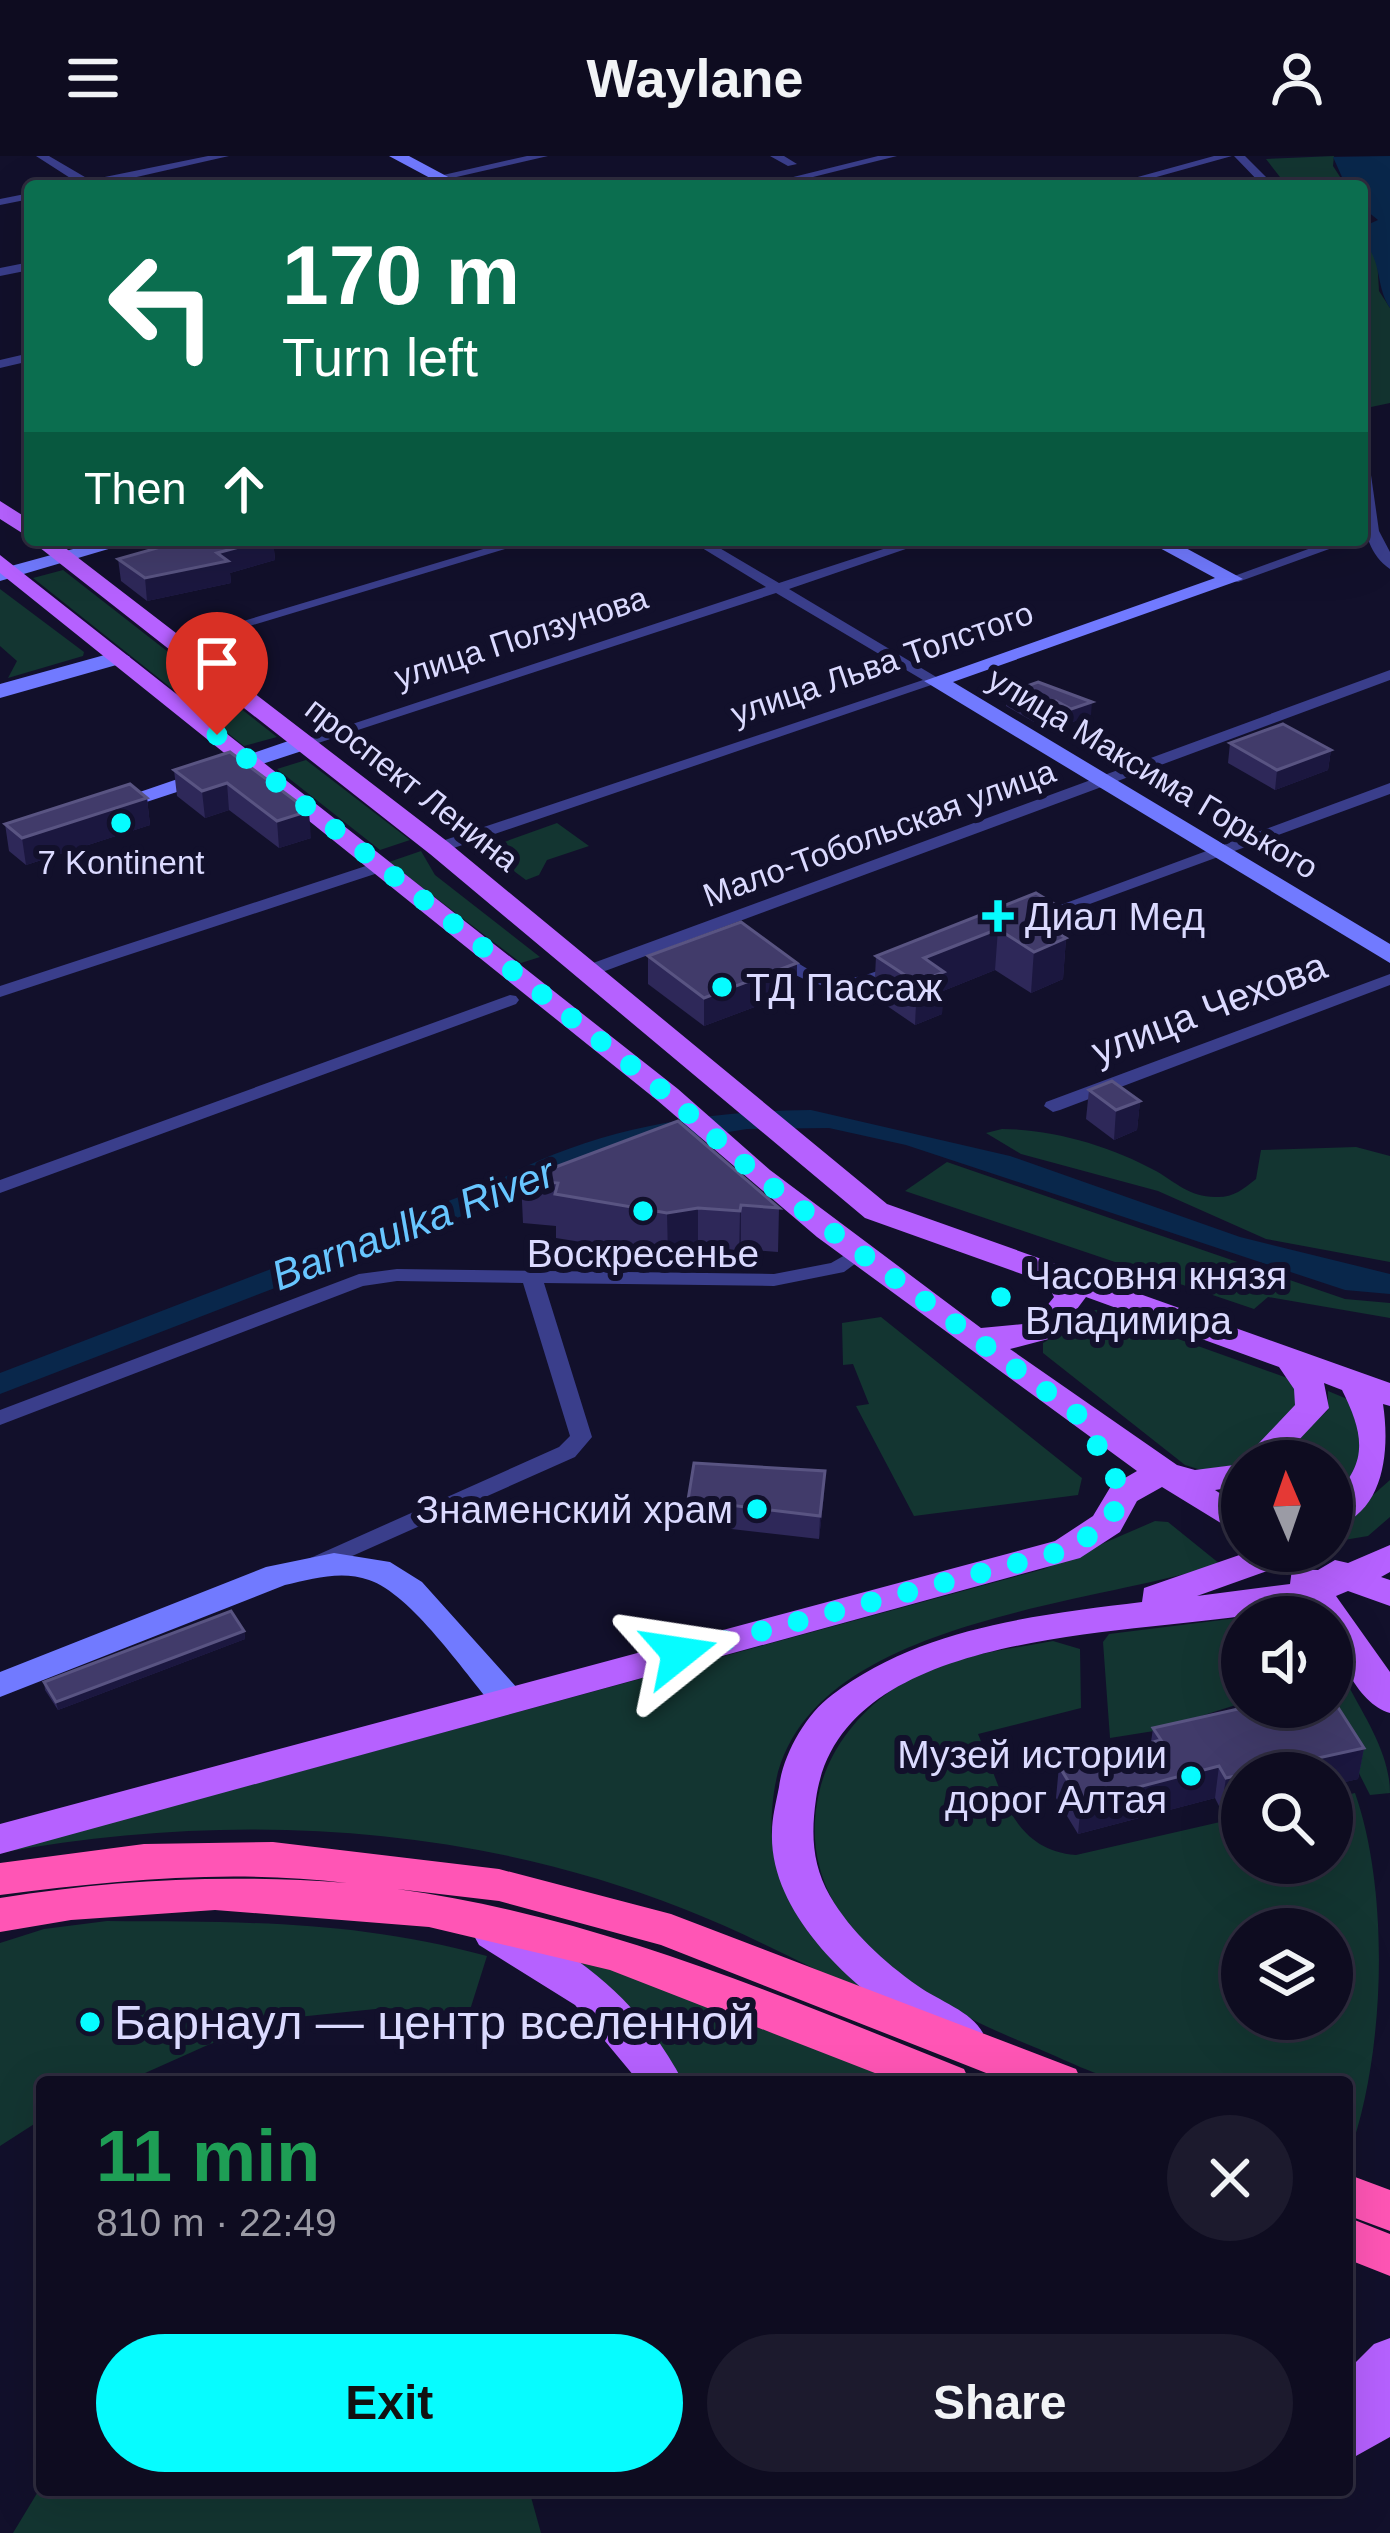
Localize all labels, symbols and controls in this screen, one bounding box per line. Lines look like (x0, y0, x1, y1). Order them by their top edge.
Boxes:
icon: menu (60, 45, 126, 111)
icon: person (1264, 45, 1330, 111)
text: Waylane (586, 48, 804, 108)
icon: left (84, 228, 240, 384)
text: 170 m (282, 228, 520, 322)
text: Turn left (282, 327, 478, 387)
icon: ahead (211, 456, 277, 522)
text: Then (84, 463, 187, 514)
street label: улица Ползунова (390, 578, 653, 695)
street label: улица Льва Толстого (726, 594, 1038, 732)
pin (166, 612, 268, 735)
icon: arrive (184, 630, 250, 696)
street label: улица Максима Горького (981, 660, 1325, 886)
street label: проспект Ленина (298, 689, 526, 879)
street label: Мало-Тобольская улица (698, 752, 1061, 914)
marker: 7 Kontinent (108, 810, 134, 836)
place label: 7 Kontinent (38, 844, 204, 881)
place label: Диал Мед (1025, 895, 1205, 938)
marker: Диал Мед (982, 900, 1014, 932)
street label: улица Чехова (1086, 943, 1333, 1072)
place label: ТД Пассаж (746, 966, 942, 1009)
marker: ТД Пассаж (709, 974, 735, 1000)
water label: Barnaulka River (265, 1148, 563, 1299)
marker: Воскресенье (630, 1198, 656, 1224)
place label: Воскресенье (527, 1232, 759, 1275)
place label: Часовня князя Владимира (1025, 1254, 1287, 1342)
marker: Часовня князя Владимира (988, 1284, 1014, 1310)
north arrow (1221, 1440, 1353, 1572)
map controls (1221, 1440, 1353, 2040)
place label: Знаменский храм (416, 1488, 733, 1531)
marker: Знаменский храм (744, 1496, 770, 1522)
position arrow (616, 1590, 742, 1716)
button: sound (1221, 1596, 1353, 1728)
place label: Музей истории дорог Алтая (897, 1733, 1167, 1821)
button: search (1221, 1752, 1353, 1884)
marker: Музей истории дорог Алтая (1178, 1763, 1204, 1789)
button: layers (1221, 1908, 1353, 2040)
place label: Барнаул — центр вселенной (114, 1996, 755, 2049)
marker: Барнаул — центр вселенной (77, 2009, 103, 2035)
button: close (1167, 2115, 1293, 2241)
text: 11 min (96, 2116, 320, 2196)
text: 810 m · 22:49 (96, 2201, 337, 2244)
button: Exit (96, 2334, 683, 2472)
button: Share (707, 2334, 1293, 2472)

